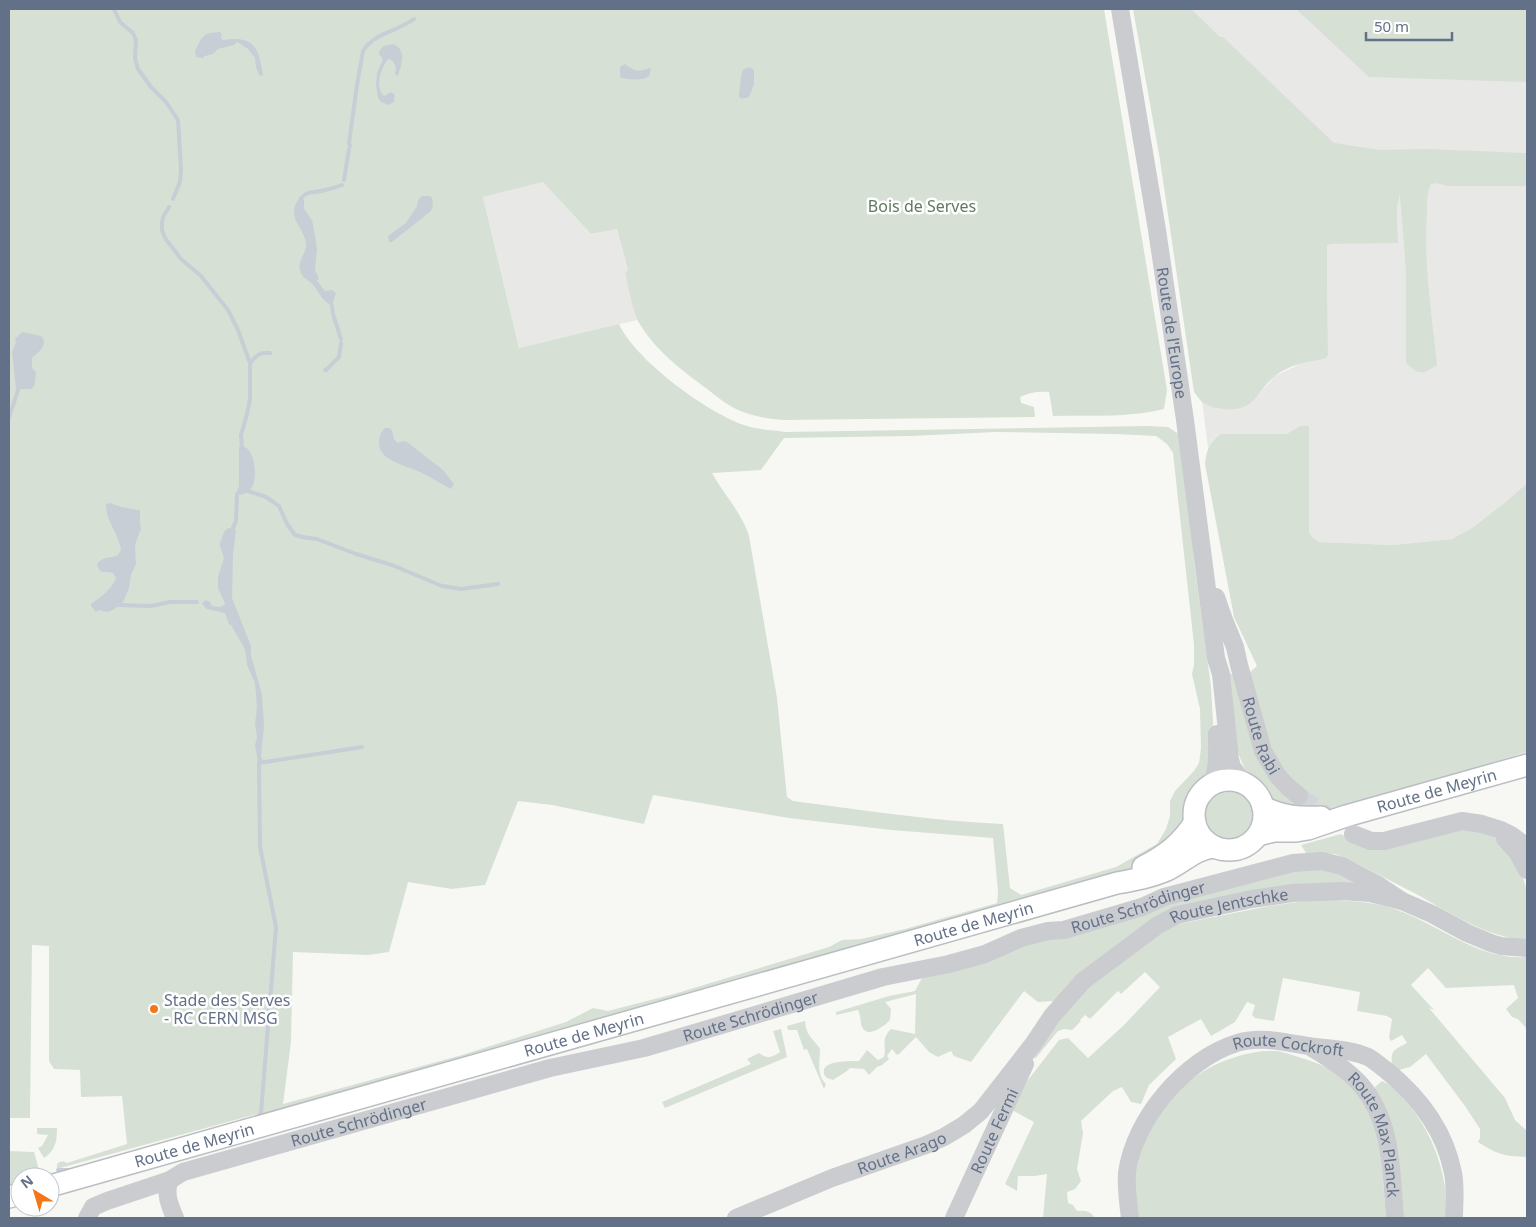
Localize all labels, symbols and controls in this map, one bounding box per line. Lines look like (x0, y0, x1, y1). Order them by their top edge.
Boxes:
scale bar (1366, 10, 1452, 42)
text: 50 m (1374, 16, 1409, 36)
park label: Bois de Serves (868, 195, 976, 217)
street label: Route de l'Europe (1152, 265, 1193, 400)
street label: Route Rabi (1237, 694, 1285, 779)
street label: Route de Meyrin (1374, 763, 1499, 818)
street label: Route Schrödinger (1068, 875, 1208, 938)
street label: Route Jentschke (1165, 883, 1290, 928)
street label: Route de Meyrin (911, 896, 1036, 951)
street label: Route Schrödinger (680, 986, 821, 1047)
place label: Stade des Serves - RC CERN MSG (164, 989, 290, 1029)
marker: Stade des Serves - RC CERN MSG (148, 1003, 160, 1015)
street label: Route de Meyrin (521, 1007, 646, 1062)
street label: Route Cockroft (1230, 1029, 1345, 1061)
street label: Route Max Planck (1343, 1067, 1404, 1199)
street label: Route Fermi (965, 1085, 1023, 1177)
street label: Route Schrödinger (288, 1092, 429, 1152)
street label: Route de Meyrin (132, 1118, 257, 1172)
street label: Route Arago (854, 1126, 950, 1179)
north arrow (10, 1167, 60, 1217)
text: N (16, 1170, 37, 1192)

